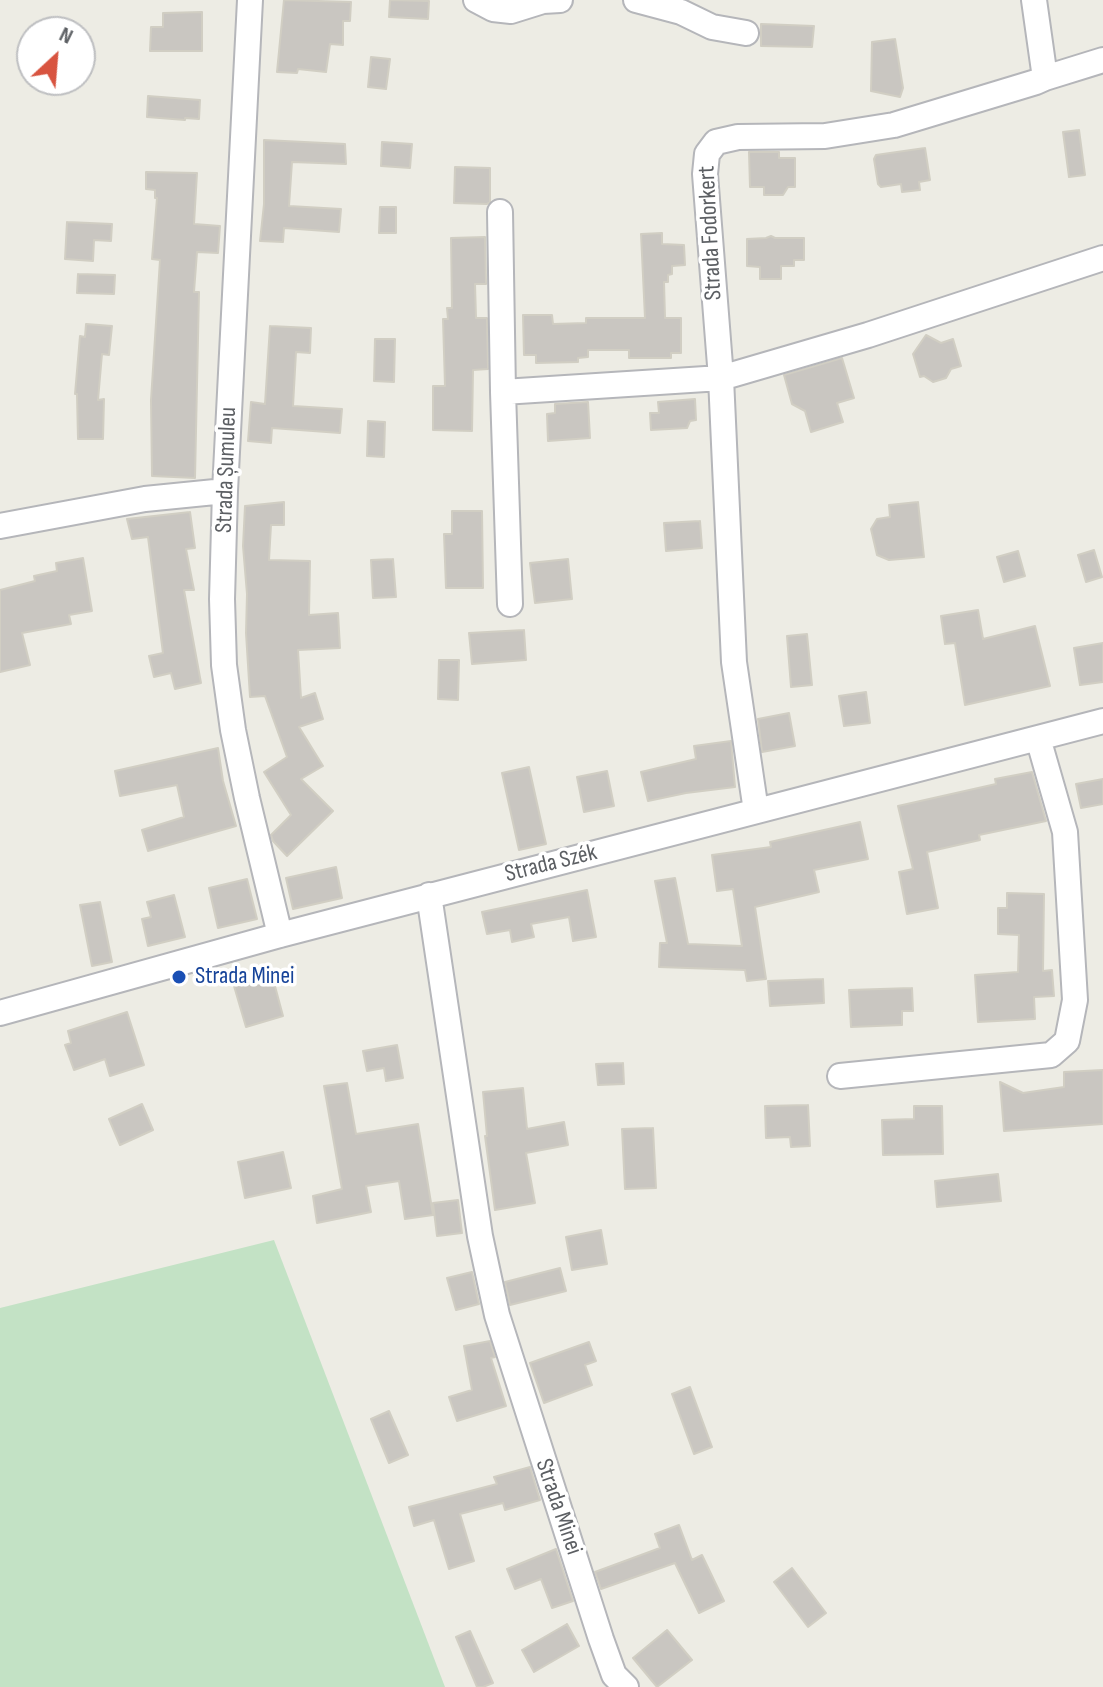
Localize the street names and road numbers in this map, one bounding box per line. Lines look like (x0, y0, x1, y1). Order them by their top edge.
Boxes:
street label: Strada Fodorkert (693, 165, 729, 301)
street label: Strada Șumuleu (210, 406, 244, 534)
street label: Strada Szék (502, 839, 600, 889)
street label: Strada Minei (528, 1455, 588, 1559)

